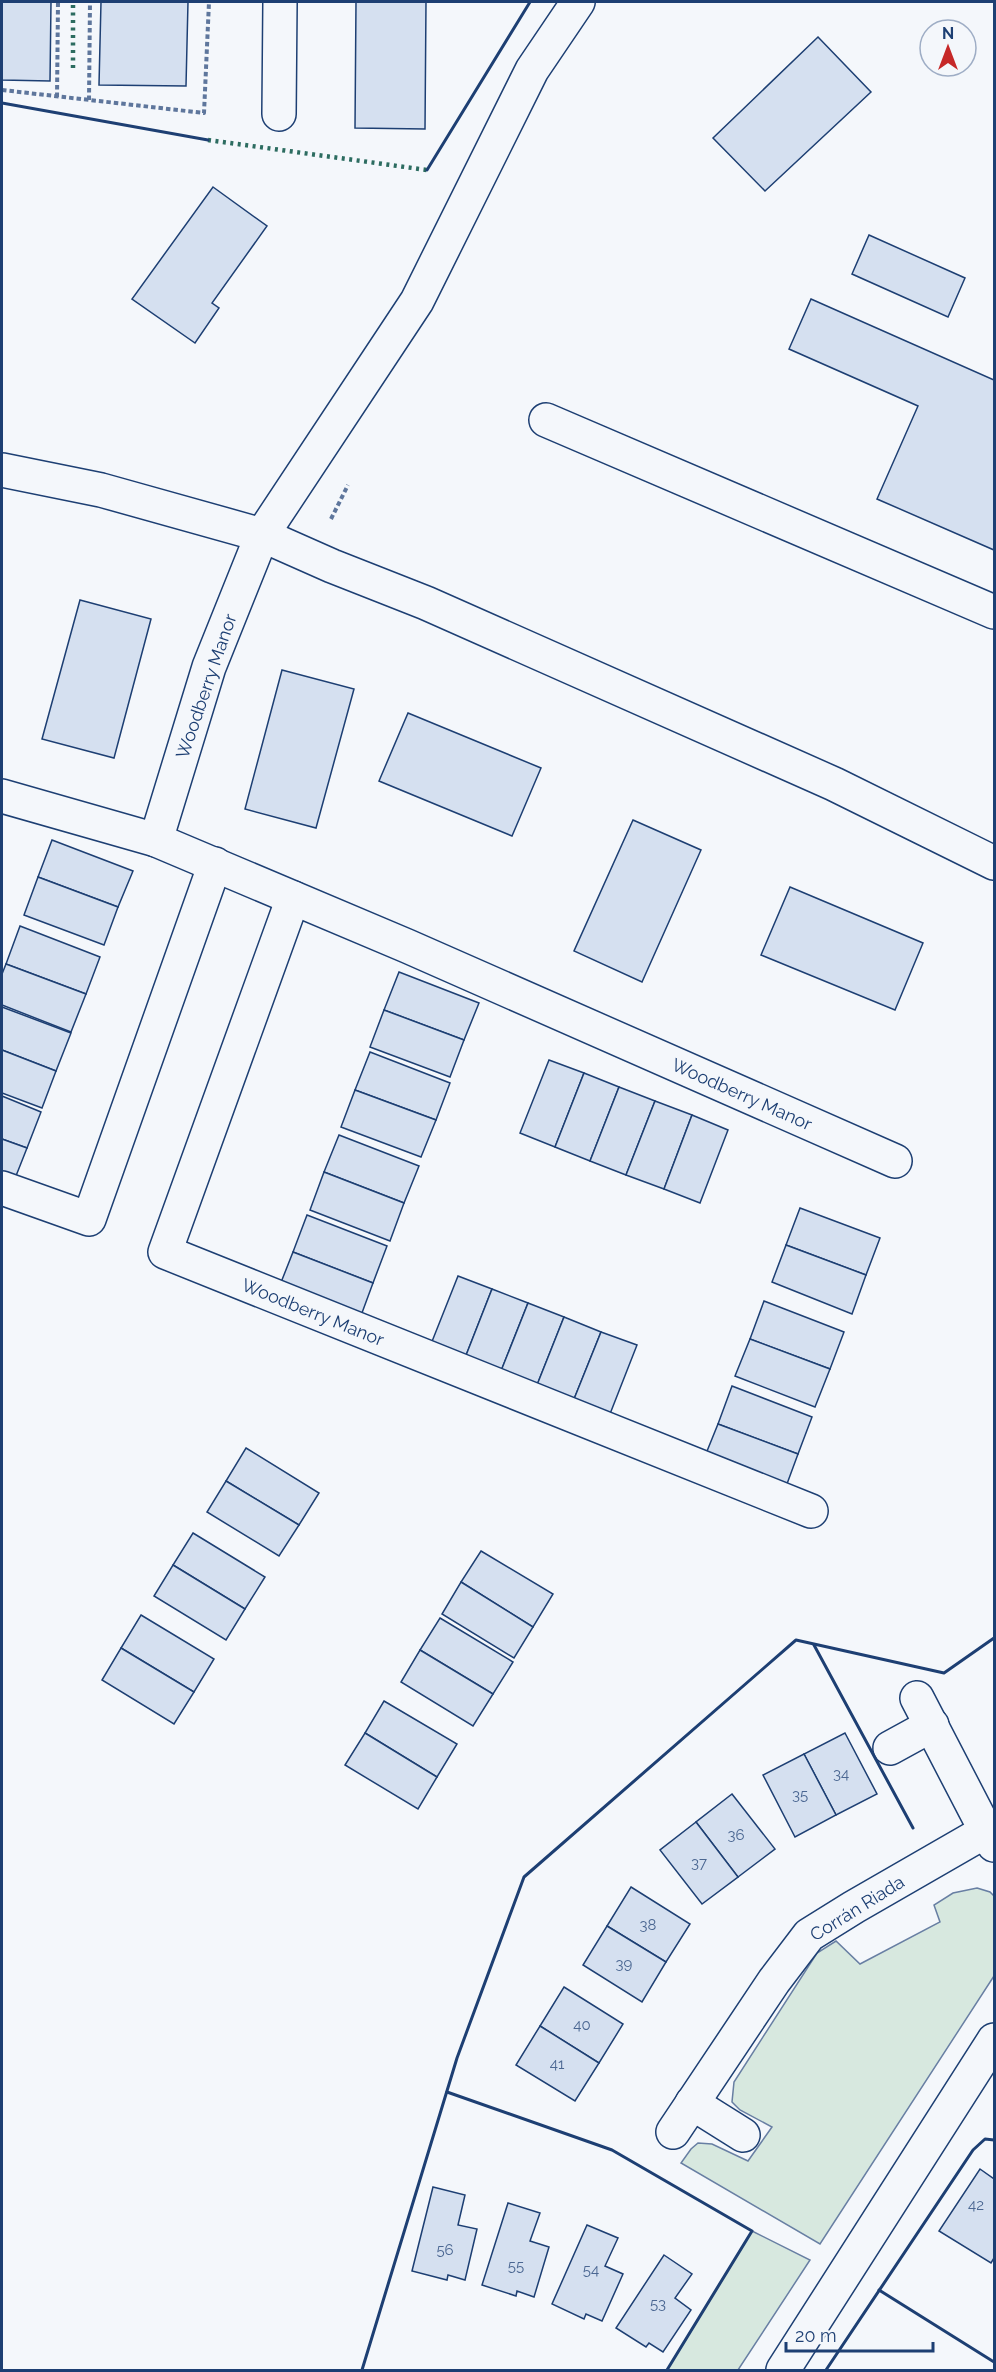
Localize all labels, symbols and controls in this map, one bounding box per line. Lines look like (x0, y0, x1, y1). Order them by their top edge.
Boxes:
north arrow (918, 18, 978, 78)
text: N (942, 24, 954, 43)
street label: Woodberry Manor (171, 610, 241, 761)
street label: Woodberry Manor (669, 1054, 816, 1135)
street label: Woodberry Manor (239, 1274, 388, 1350)
house number: 34 (833, 1765, 849, 1783)
house number: 35 (792, 1786, 808, 1804)
house number: 36 (727, 1826, 745, 1844)
house number: 37 (691, 1854, 707, 1872)
street label: Corrán Riada (806, 1871, 908, 1945)
house number: 38 (640, 1916, 657, 1934)
house number: 39 (616, 1955, 633, 1973)
house number: 40 (573, 2016, 591, 2034)
house number: 41 (550, 2055, 565, 2073)
house number: 42 (968, 2196, 984, 2214)
house number: 56 (436, 2241, 454, 2259)
house number: 55 (508, 2257, 524, 2275)
house number: 54 (583, 2261, 599, 2279)
house number: 53 (650, 2295, 666, 2313)
scale bar (786, 2315, 933, 2353)
text: 20 m (795, 2325, 837, 2346)

